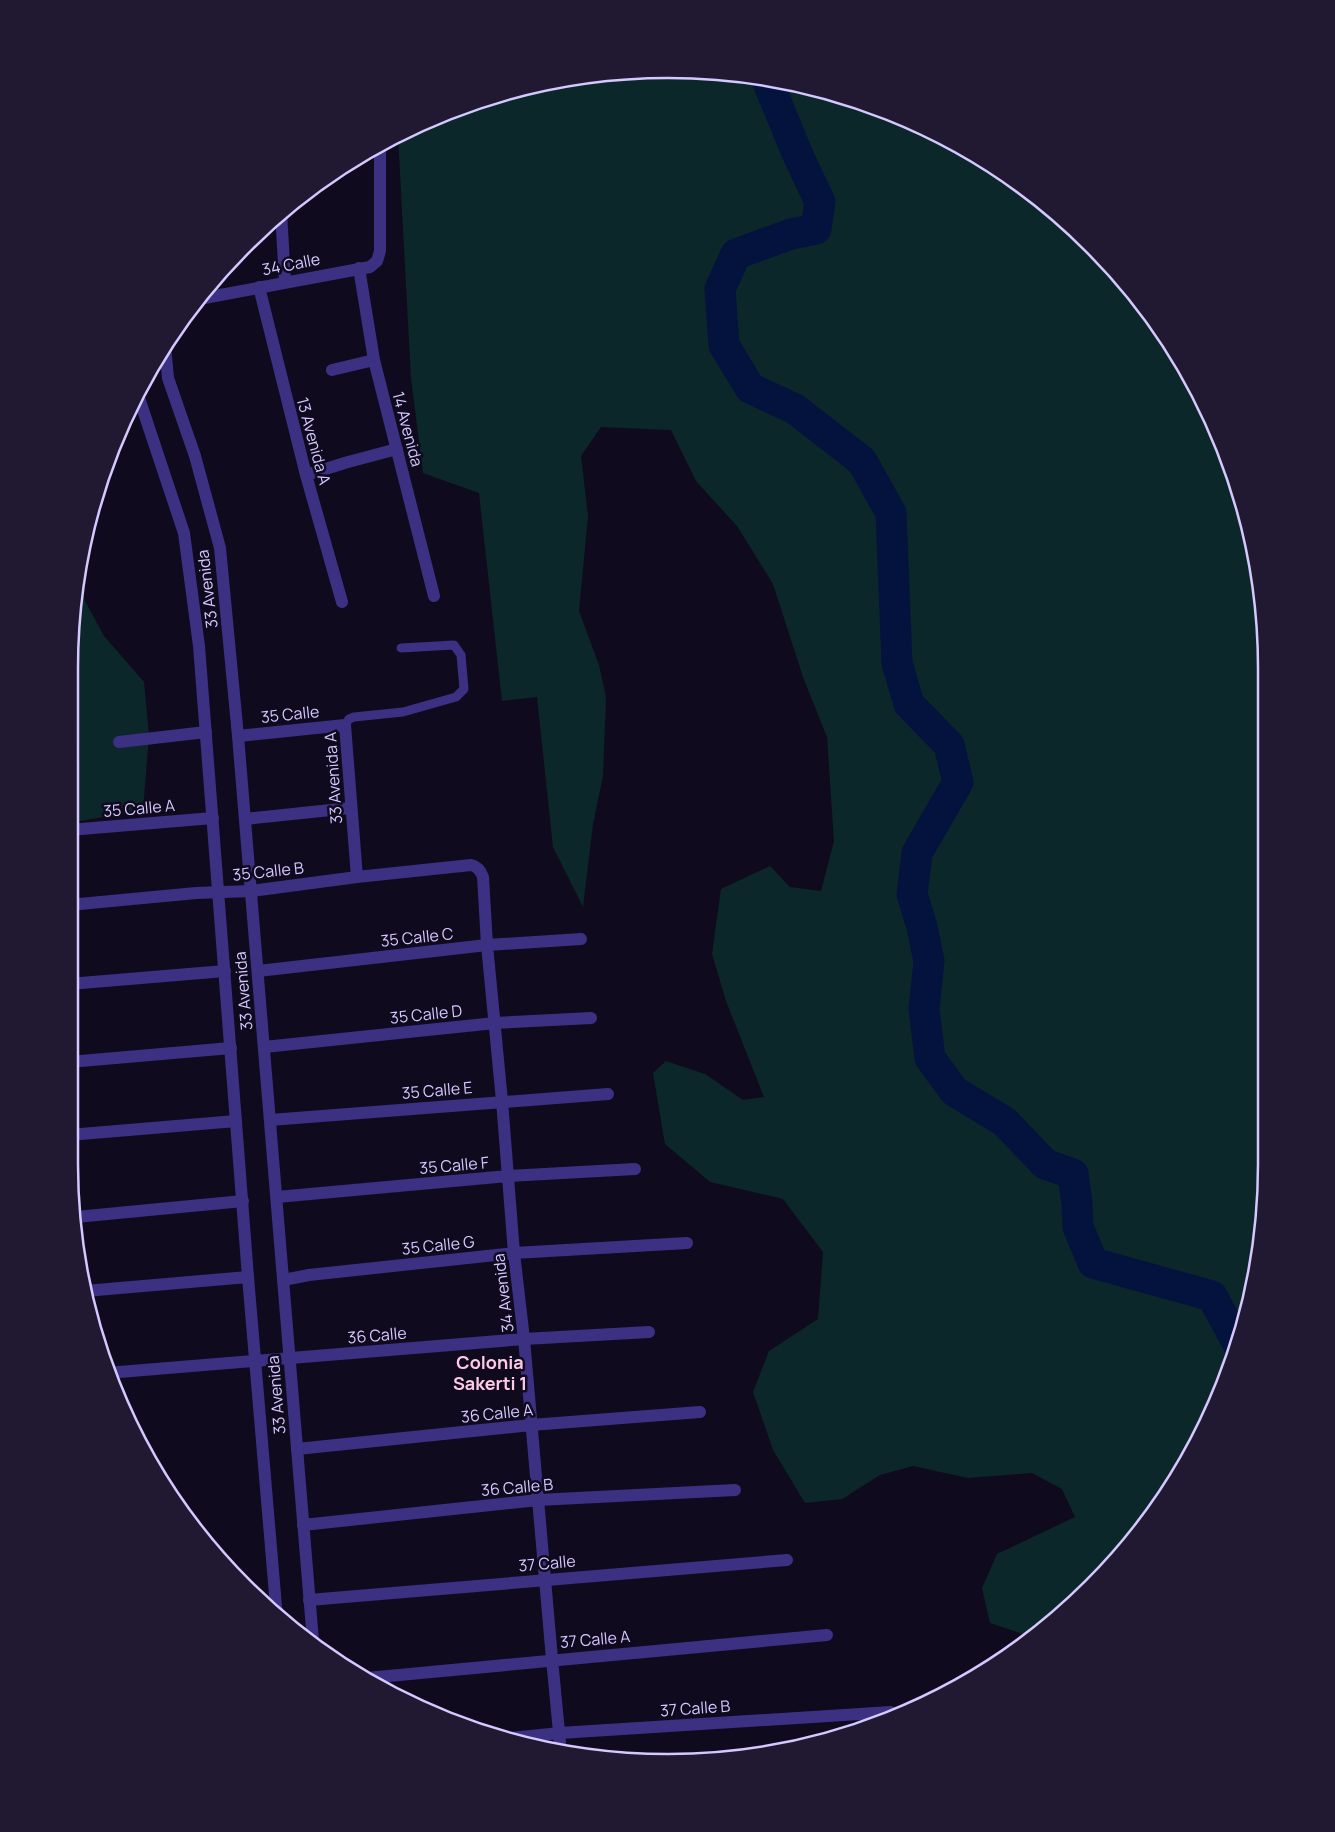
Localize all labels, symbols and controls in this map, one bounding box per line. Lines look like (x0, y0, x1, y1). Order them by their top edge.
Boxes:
street label: 34 Calle (260, 248, 322, 280)
street label: 14 Avenida (387, 389, 429, 469)
street label: 13 Avenida A (292, 395, 336, 487)
street label: 33 Avenida (191, 548, 223, 630)
street label: 35 Calle (260, 700, 320, 728)
street label: 33 Avenida A (319, 731, 347, 825)
street label: 35 Calle A (102, 794, 176, 822)
street label: 35 Calle B (231, 856, 305, 886)
street label: 35 Calle C (379, 922, 455, 952)
street label: 33 Avenida (229, 951, 257, 1031)
street label: 35 Calle D (389, 999, 463, 1029)
street label: 35 Calle E (401, 1076, 473, 1104)
street label: 35 Calle F (418, 1151, 490, 1179)
street label: 35 Calle G (401, 1230, 475, 1260)
street label: 34 Avenida (487, 1252, 519, 1334)
street label: 36 Calle (347, 1321, 407, 1349)
district label: Colonia Sakerti 1 (453, 1350, 527, 1395)
street label: 33 Avenida (262, 1355, 290, 1435)
street label: 36 Calle A (460, 1398, 534, 1428)
street label: 36 Calle B (480, 1473, 554, 1501)
street label: 37 Calle (518, 1550, 576, 1576)
street label: 37 Calle A (559, 1625, 631, 1653)
street label: 37 Calle B (659, 1695, 731, 1721)

